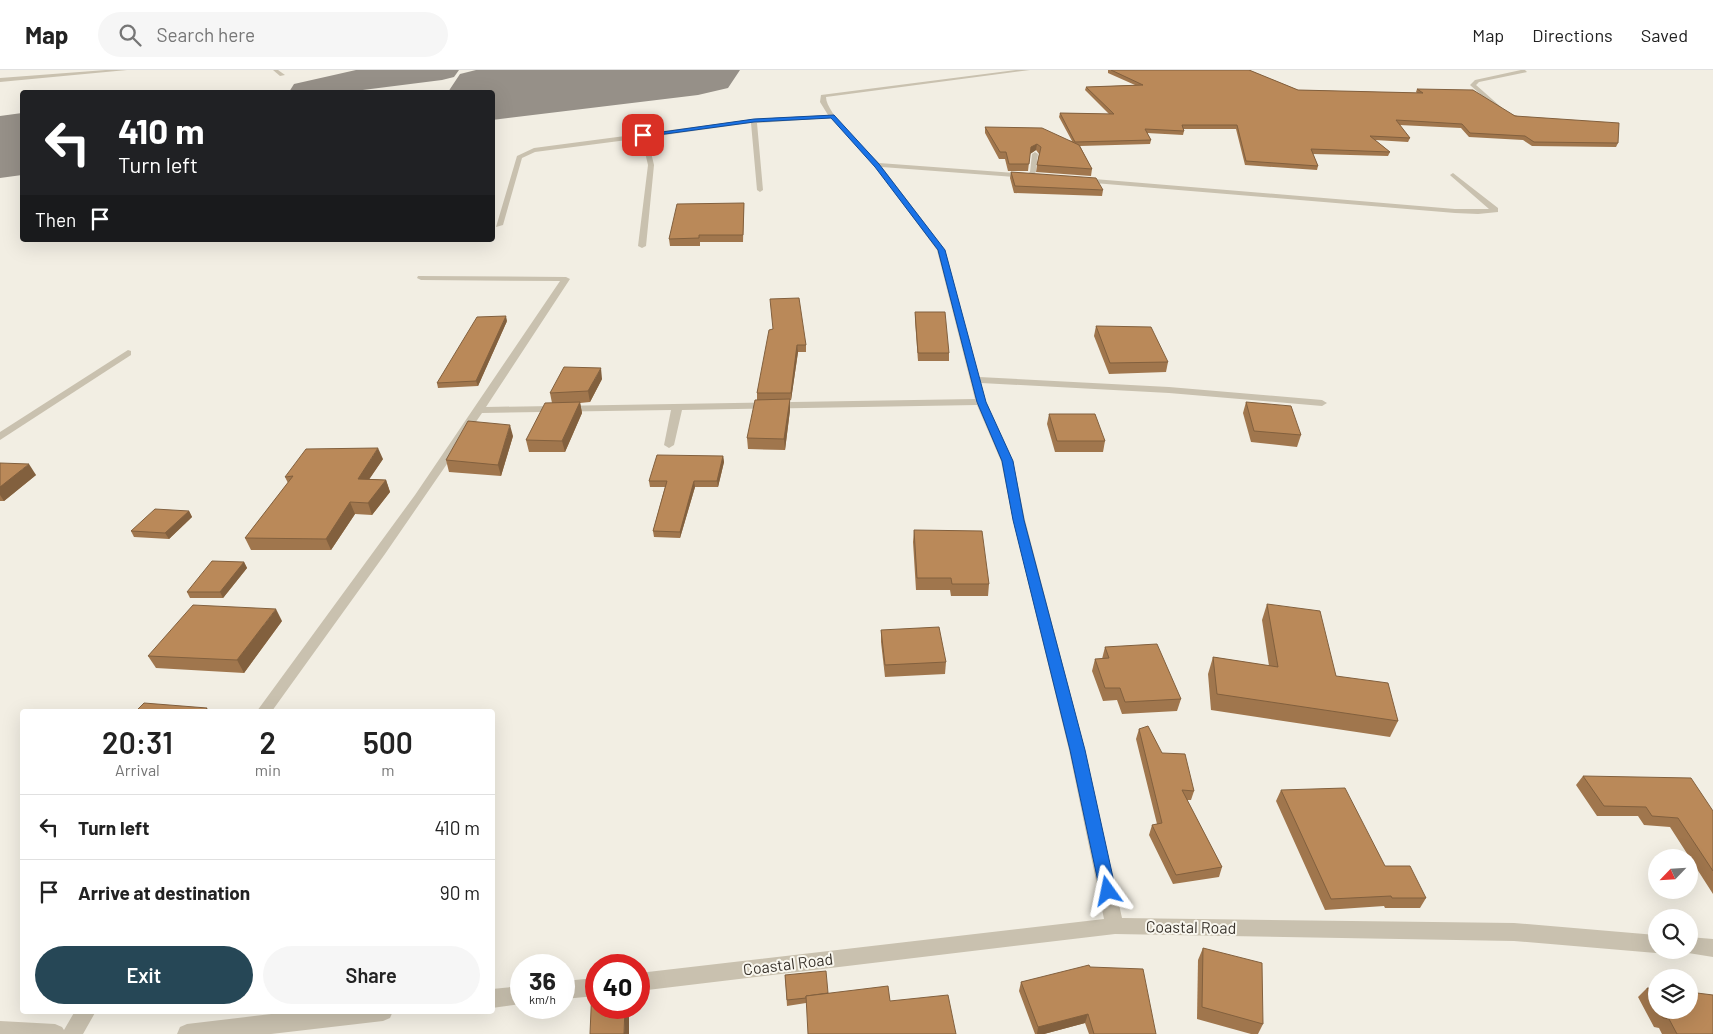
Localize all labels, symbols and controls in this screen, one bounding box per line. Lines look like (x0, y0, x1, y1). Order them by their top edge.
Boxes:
search box (98, 12, 448, 57)
text: Map (25, 20, 68, 49)
icon: search (116, 21, 144, 49)
text: Search here (156, 23, 255, 46)
text: Map (1472, 24, 1504, 46)
text: Directions (1532, 24, 1613, 46)
text: Saved (1641, 24, 1688, 46)
text: 410 m (118, 109, 204, 151)
icon: left (35, 110, 100, 175)
pin (622, 114, 664, 156)
icon: arrive (629, 121, 657, 149)
text: Turn left (118, 151, 198, 177)
icon: arrive (86, 205, 114, 233)
text: Then (35, 208, 76, 231)
text: 20:31 (102, 724, 173, 760)
text: 2 (260, 724, 276, 760)
text: 500 (363, 724, 413, 760)
text: Arrival (115, 760, 160, 779)
text: min (255, 760, 281, 779)
text: m (381, 760, 395, 779)
icon: left (35, 813, 63, 841)
text: Turn left (78, 816, 149, 839)
text: 410 m (434, 816, 480, 839)
north arrow (1648, 849, 1698, 899)
map controls (1648, 849, 1698, 1019)
position arrow (1081, 864, 1133, 916)
icon: arrive (35, 878, 63, 906)
text: Arrive at destination (78, 881, 250, 904)
text: 90 m (440, 881, 480, 904)
button: search (1648, 909, 1698, 959)
street label: Coastal Road (1146, 916, 1236, 937)
button: Exit (35, 946, 253, 1004)
button: Share (263, 946, 480, 1004)
street label: Coastal Road (742, 949, 834, 978)
speed limit sign: 40 (585, 954, 650, 1019)
text: 36 (529, 965, 556, 995)
button: layers (1648, 969, 1698, 1019)
text: km/h (529, 992, 556, 1006)

